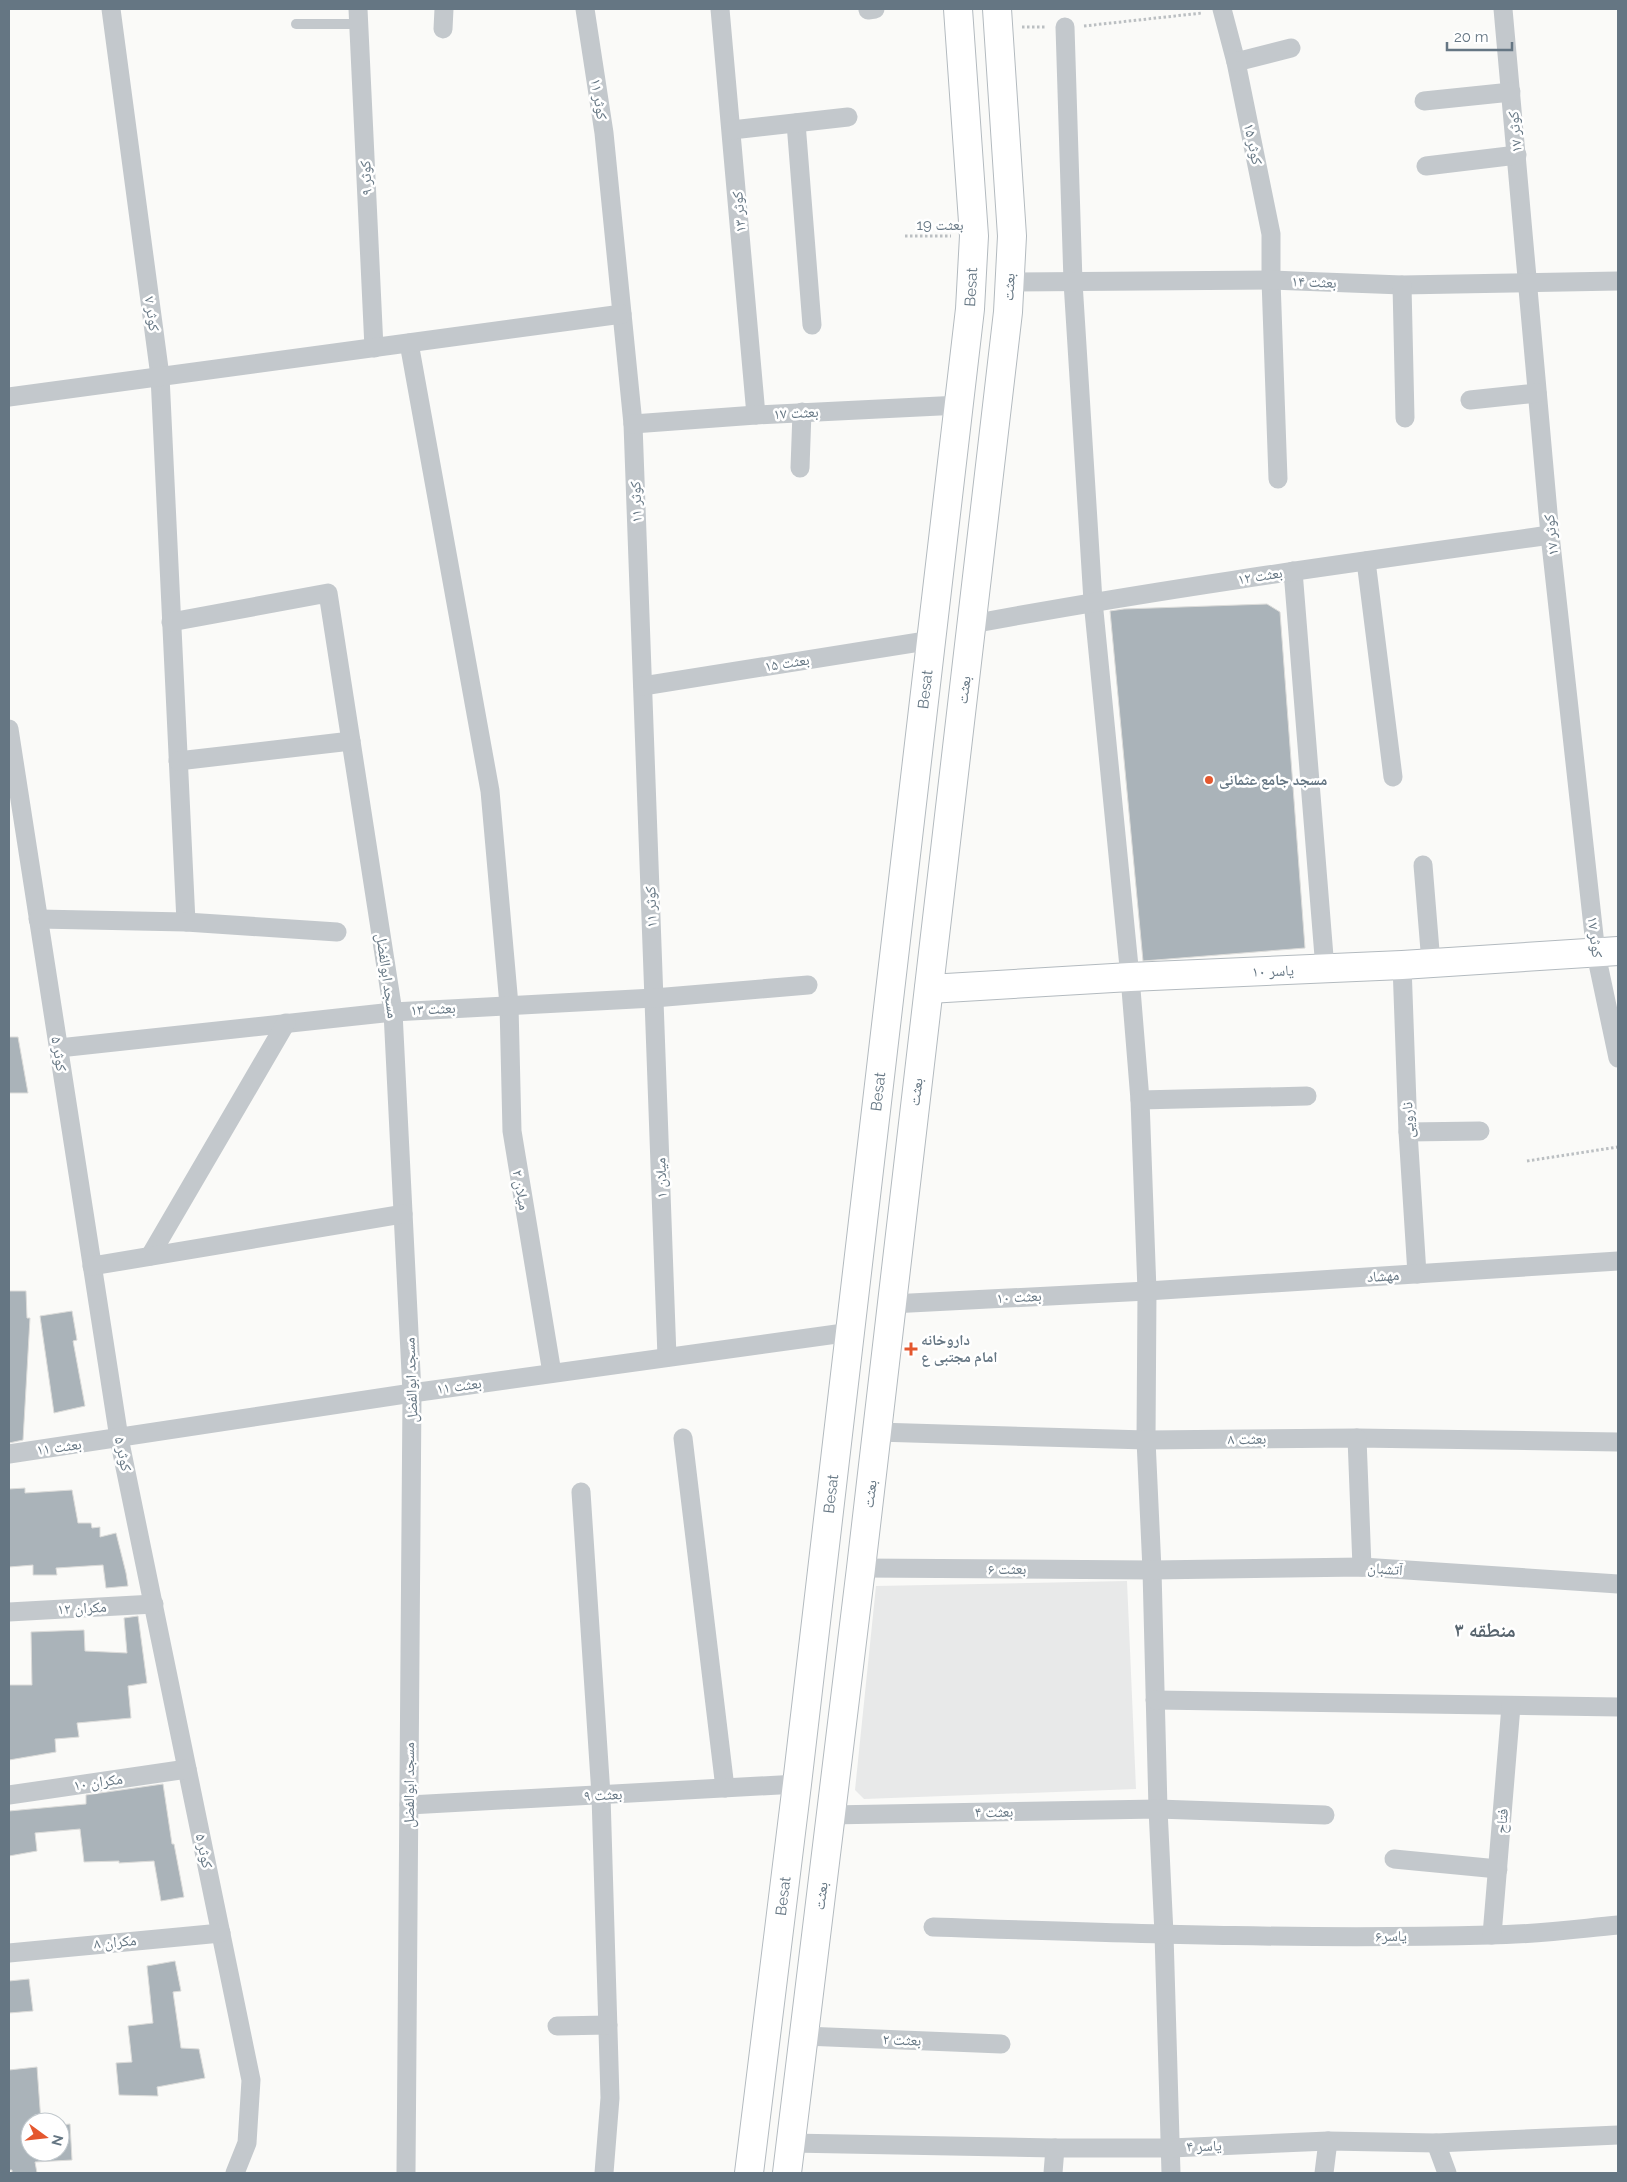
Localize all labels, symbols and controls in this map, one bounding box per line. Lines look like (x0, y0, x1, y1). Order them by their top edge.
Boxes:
scale bar (1447, 20, 1512, 52)
text: 20 m (1454, 28, 1489, 46)
street label: کوثر ۱۱ (587, 77, 611, 121)
street label: کوثر ۱۷ (1504, 110, 1526, 154)
street label: کوثر ۱۵ (1240, 122, 1266, 166)
street label: کوثر ۹ (356, 160, 376, 196)
street label: کوثر ۱۳ (728, 190, 750, 234)
street label: بعثت 19 (916, 216, 964, 234)
street label: Besat (961, 267, 981, 307)
street label: بعثت ۱۴ (1291, 272, 1337, 292)
street label: بعثت (999, 273, 1019, 301)
street label: کوثر ۷ (141, 295, 163, 333)
street label: بعثت ۱۷ (773, 403, 819, 423)
street label: کوثر ۱۱ (626, 481, 646, 523)
street label: کوثر ۱۷ (1540, 513, 1562, 557)
street label: بعثت ۱۲ (1236, 564, 1284, 588)
street label: بعثت ۱۵ (763, 651, 811, 675)
street label: Besat (914, 669, 937, 710)
street label: بعثت (953, 675, 975, 705)
place label: مسجد جامع عثمانی (1219, 771, 1327, 790)
marker: مسجد جامع عثمانی (1203, 774, 1215, 786)
street label: کوثر ۱۱ (641, 886, 661, 928)
street label: کوثر ۱۷ (1584, 915, 1606, 959)
street label: مسجد ابوالفضل (371, 932, 402, 1020)
street label: یاسر ۱۰ (1252, 961, 1295, 981)
street label: بعثت ۱۳ (410, 999, 456, 1019)
street label: کوثر ۵ (47, 1035, 71, 1073)
street label: Besat (867, 1071, 889, 1112)
street label: بعثت (905, 1077, 927, 1107)
street label: نارویی (1398, 1101, 1419, 1139)
street label: میلان ۱ (651, 1157, 672, 1199)
street label: میلان ۲ (508, 1168, 533, 1212)
street label: مهشاد (1366, 1266, 1400, 1286)
street label: بعثت ۱۰ (996, 1287, 1042, 1307)
place label: داروخانه امام مجتبی ع (921, 1331, 998, 1367)
street label: مسجد ابوالفضل (401, 1337, 422, 1423)
marker: داروخانه امام مجتبی ع (905, 1343, 917, 1355)
street label: بعثت ۱۱ (435, 1374, 483, 1398)
street label: بعثت ۸ (1228, 1430, 1266, 1448)
street label: بعثت ۱۱ (35, 1435, 83, 1459)
street label: کوثر ۵ (111, 1435, 135, 1473)
street label: Besat (820, 1473, 842, 1514)
street label: بعثت (859, 1479, 881, 1509)
street label: آتشبان (1367, 1559, 1405, 1580)
street label: بعثت ۶ (988, 1560, 1026, 1578)
street label: مکران ۱۲ (57, 1598, 107, 1619)
district label: منطقه ۳ (1454, 1618, 1516, 1642)
street label: مسجد ابوالفضل (400, 1742, 419, 1828)
street label: مکران ۱۰ (72, 1770, 124, 1795)
street label: بعثت ۹ (583, 1785, 623, 1805)
street label: بعثت ۴ (975, 1803, 1013, 1821)
street label: فتاح (1492, 1808, 1513, 1834)
street label: کوثر ۵ (192, 1832, 216, 1870)
street label: Besat (772, 1876, 795, 1917)
street label: بعثت (810, 1881, 832, 1911)
street label: یاسر۶ (1375, 1927, 1407, 1945)
street label: مکران ۸ (93, 1931, 137, 1954)
street label: بعثت ۲ (882, 2030, 922, 2050)
north arrow (20, 2112, 70, 2162)
text: N (48, 2133, 67, 2148)
street label: یاسر ۴ (1186, 2136, 1222, 2156)

